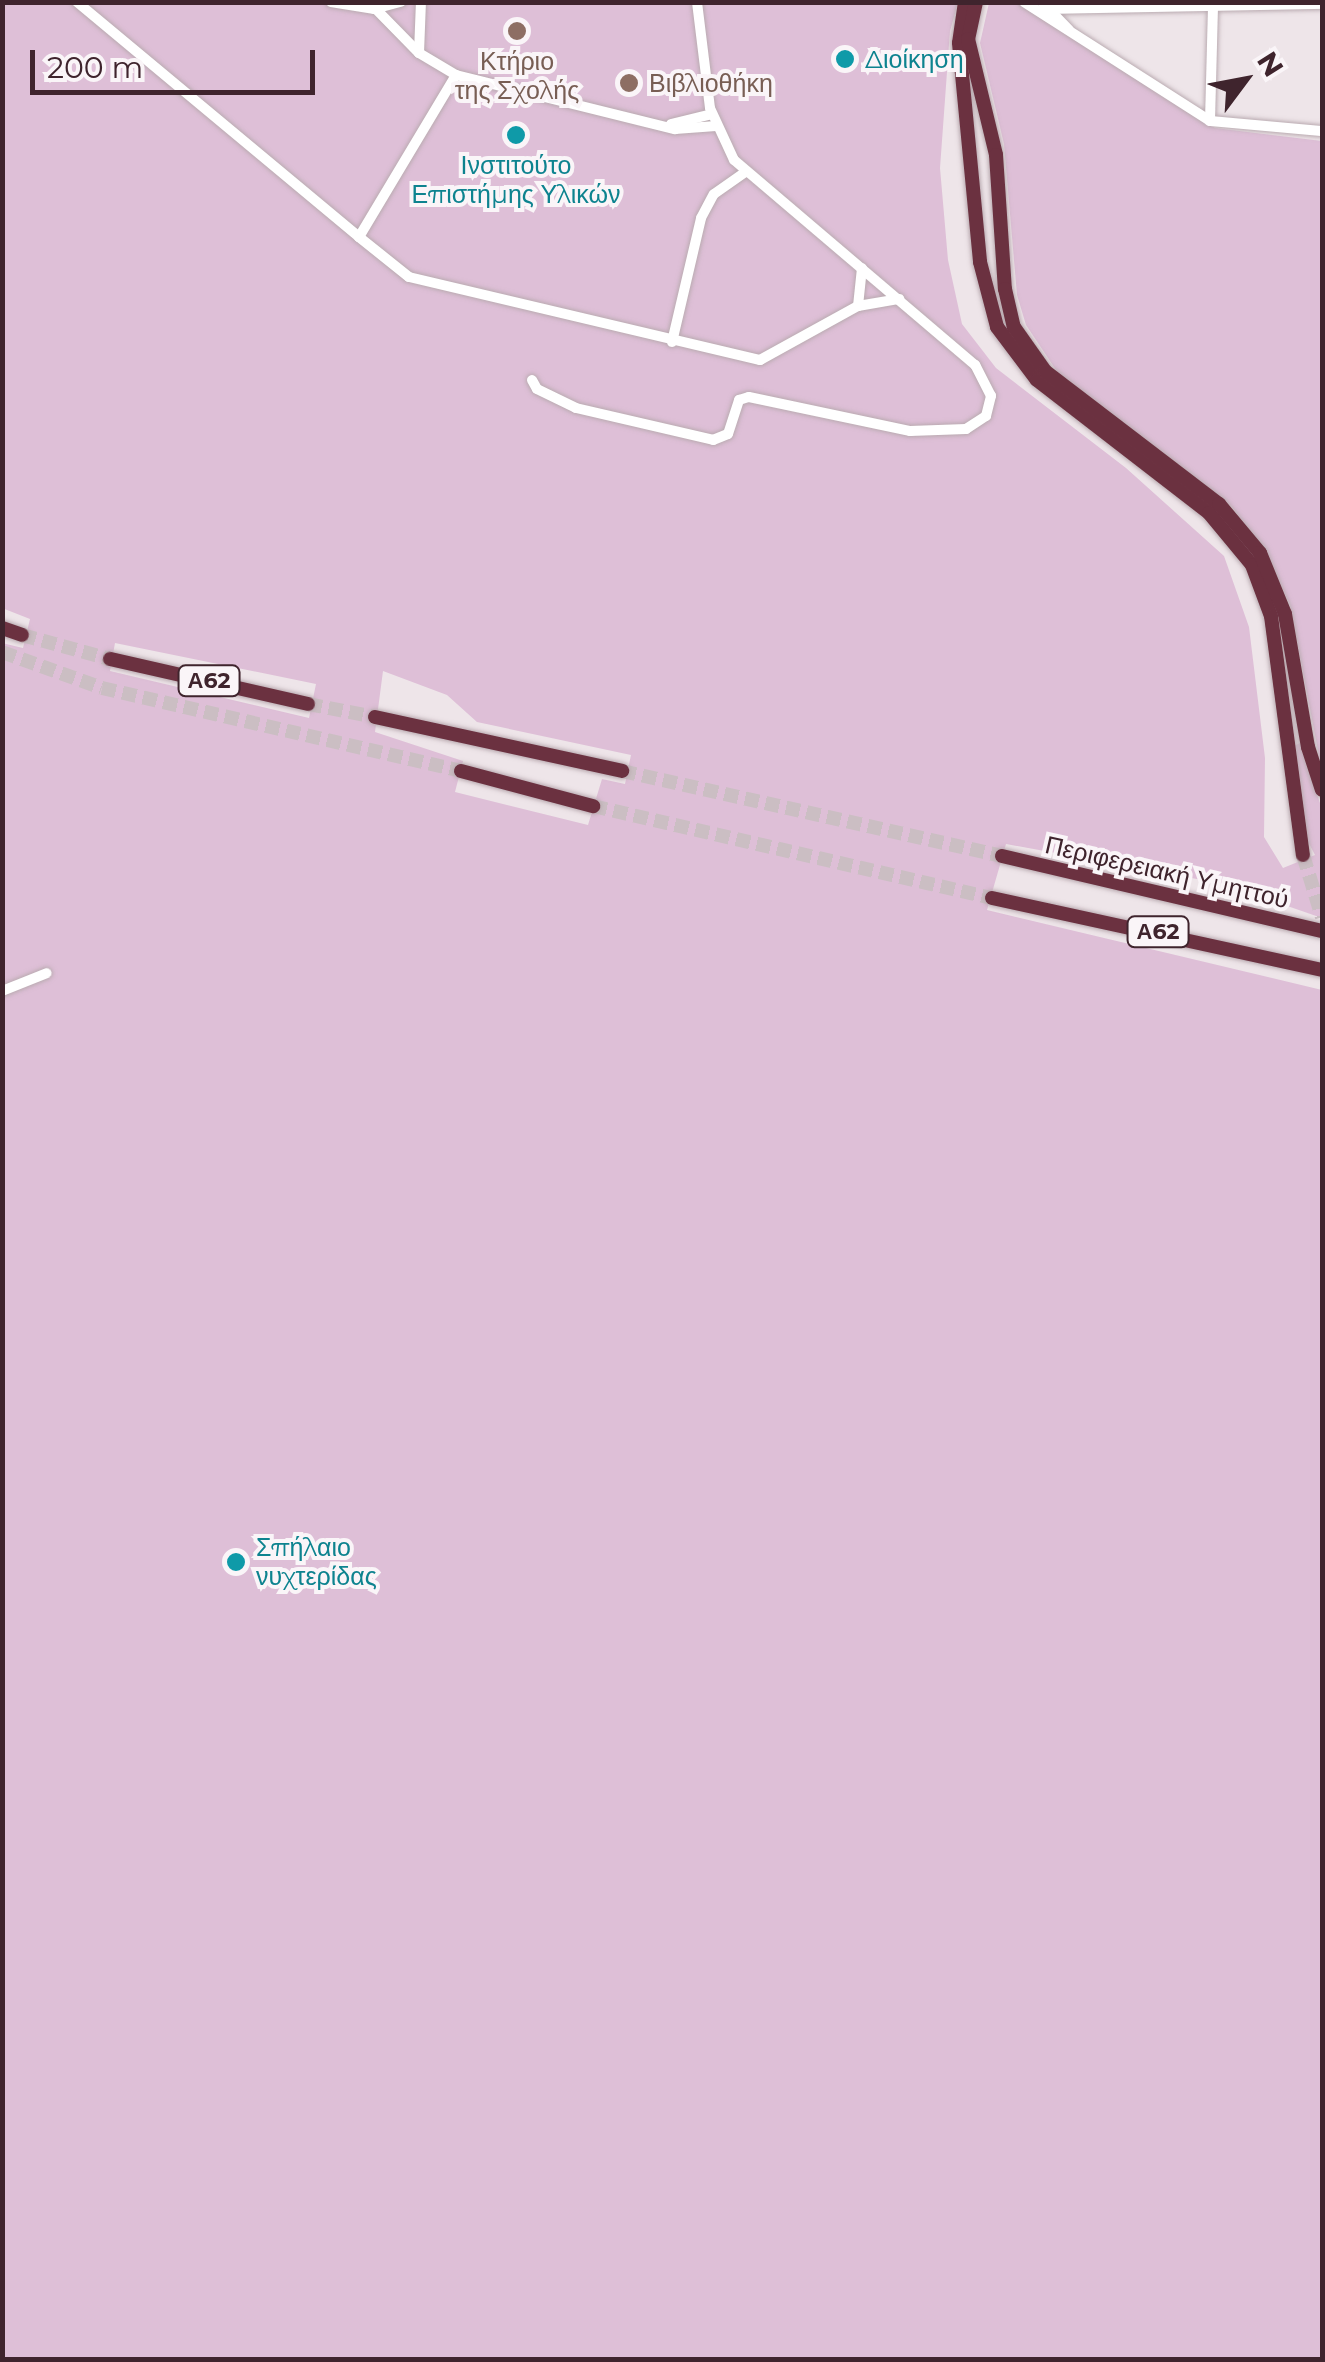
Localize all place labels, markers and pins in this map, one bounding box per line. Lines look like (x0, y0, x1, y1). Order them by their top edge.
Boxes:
marker: Κτήριο της Σχολής (506, 20, 528, 42)
place label: Διοίκηση (865, 44, 964, 74)
place label: Κτήριο της Σχολής (455, 47, 579, 106)
marker: Διοίκηση (834, 48, 856, 70)
place label: Βιβλιοθήκη (649, 68, 773, 98)
marker: Βιβλιοθήκη (618, 72, 640, 94)
marker: Ινστιτούτο Επιστήμης Υλικών (505, 124, 527, 146)
place label: Ινστιτούτο Επιστήμης Υλικών (412, 151, 620, 210)
place label: Σπήλαιο νυχτερίδας (256, 1533, 377, 1592)
marker: Σπήλαιο νυχτερίδας (225, 1551, 247, 1573)

